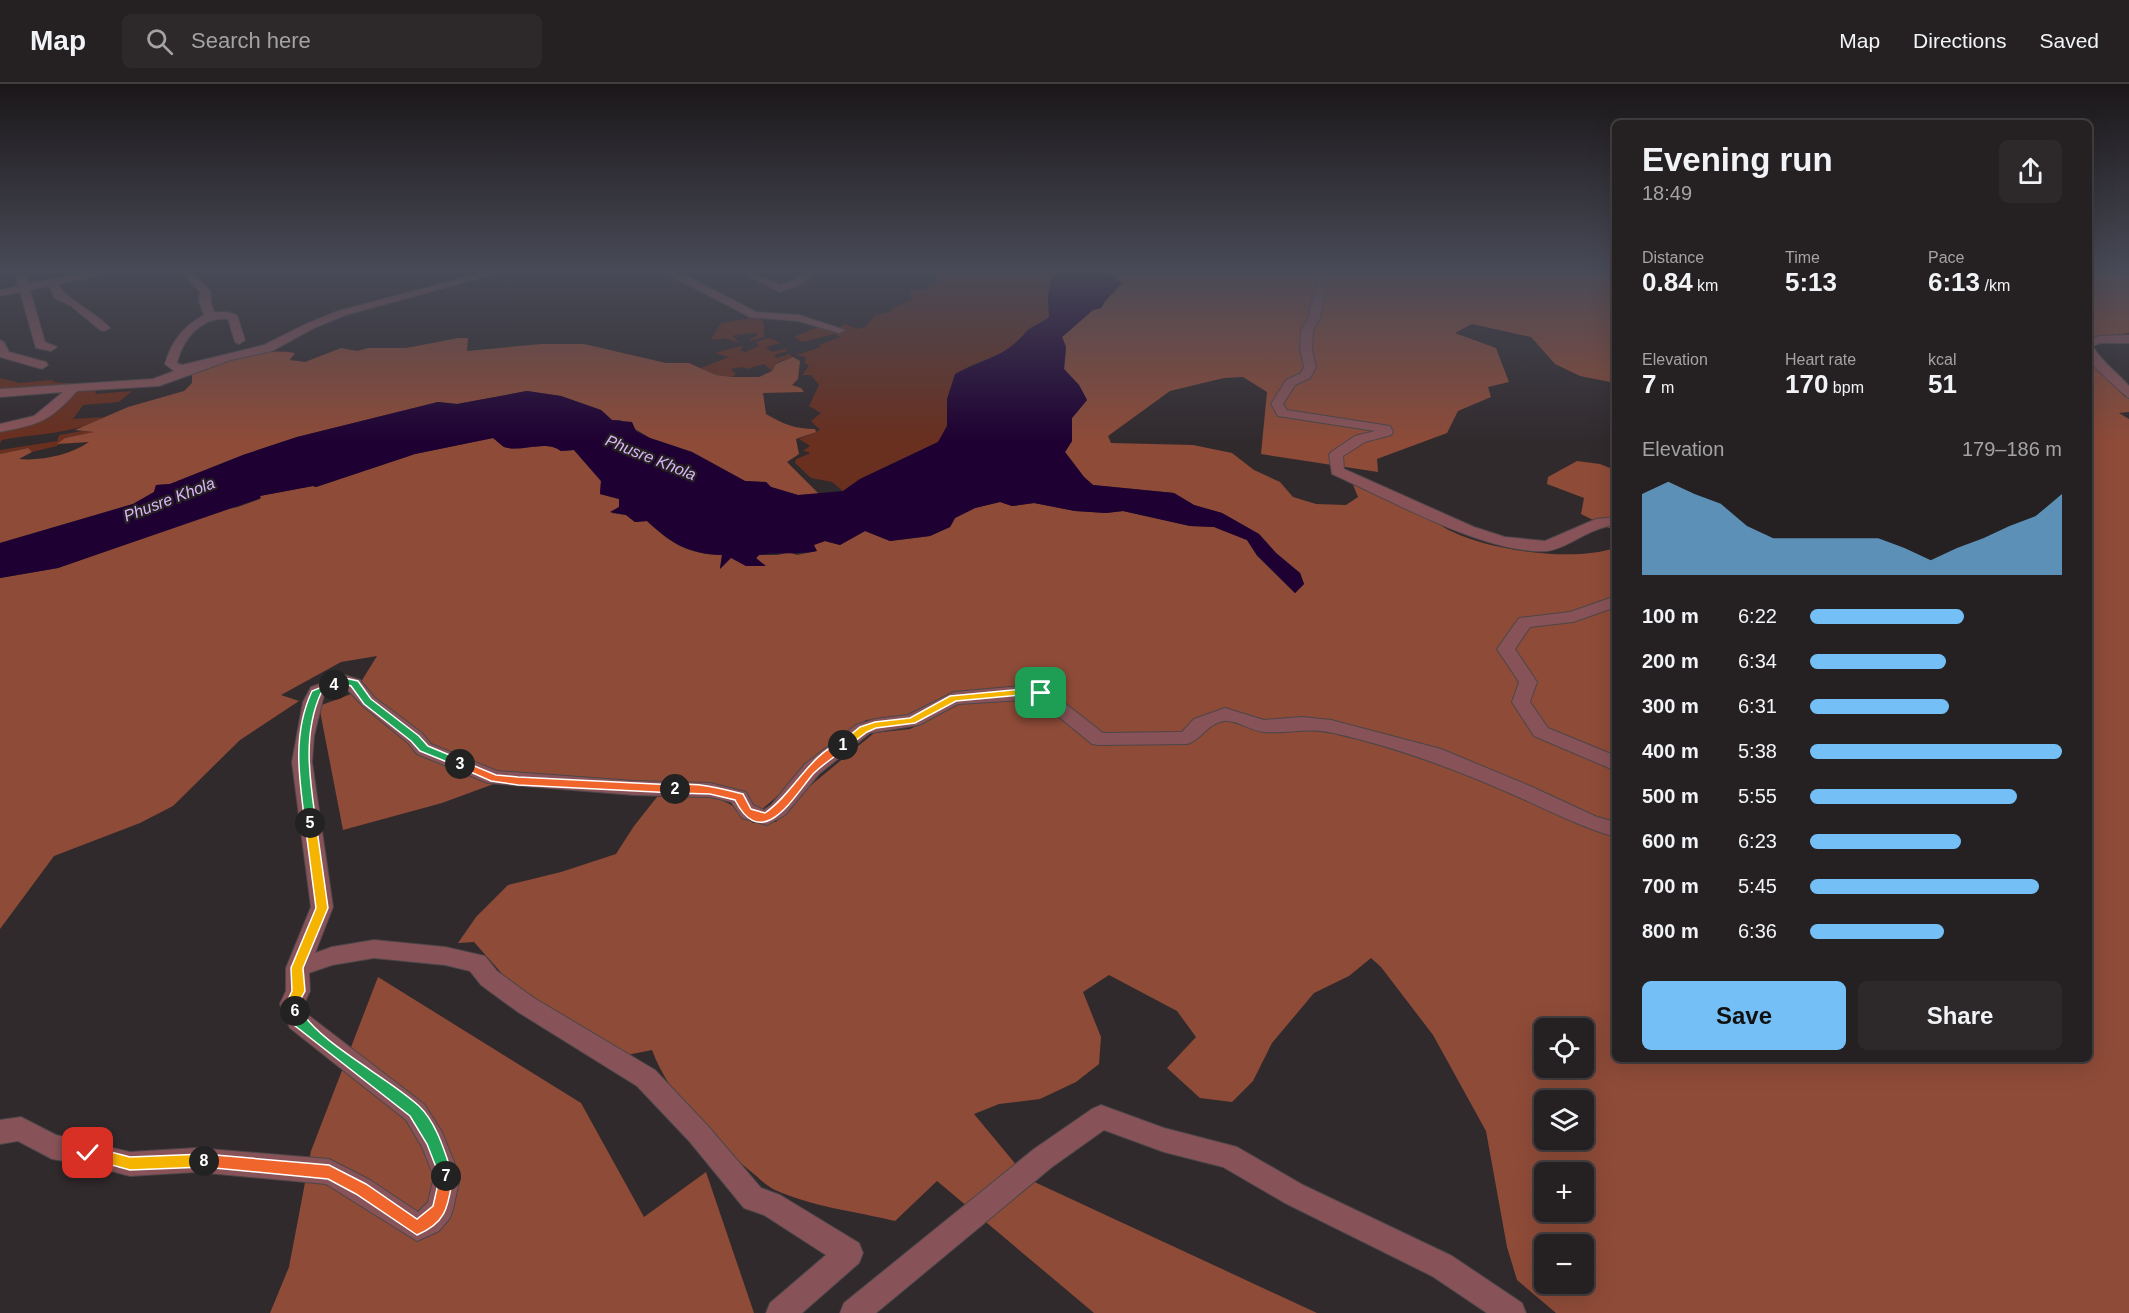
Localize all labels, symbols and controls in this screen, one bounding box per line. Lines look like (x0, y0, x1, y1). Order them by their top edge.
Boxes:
search box (122, 14, 542, 68)
text: Map (30, 25, 86, 56)
icon: search (143, 25, 176, 58)
text: Search here (191, 28, 311, 53)
text: Map (1839, 29, 1880, 52)
text: Directions (1913, 29, 2006, 52)
text: Saved (2039, 29, 2099, 52)
button: share (1999, 140, 2062, 203)
text: Evening run (1642, 141, 1833, 178)
text: 18:49 (1642, 182, 1692, 204)
text: Distance (1642, 249, 1704, 266)
text: Time (1785, 249, 1820, 266)
text: Pace (1928, 249, 1964, 266)
text: 0.84 (1642, 267, 1693, 297)
text: 5:13 (1785, 267, 1837, 297)
text: 6:13 (1928, 267, 1980, 297)
text: km (1693, 277, 1718, 294)
text: /km (1980, 277, 2010, 294)
text: Elevation (1642, 351, 1708, 368)
text: Heart rate (1785, 351, 1856, 368)
text: kcal (1928, 351, 1956, 368)
text: 7 (1642, 369, 1656, 399)
text: 170 (1785, 369, 1828, 399)
text: 51 (1928, 369, 1957, 399)
text: m (1656, 379, 1674, 396)
text: bpm (1828, 379, 1864, 396)
water label: Phusre Khola (603, 432, 699, 483)
text: Elevation (1642, 438, 1724, 460)
text: 179–186 m (1962, 438, 2062, 460)
water label: Phusre Khola (121, 474, 217, 525)
text: 100 m (1642, 605, 1699, 627)
text: 6:22 (1738, 605, 1777, 627)
text: 200 m (1642, 650, 1699, 672)
text: 6:34 (1738, 650, 1777, 672)
pin (1015, 667, 1066, 718)
pin: 4 (319, 670, 349, 700)
text: 4 (330, 676, 338, 693)
icon: arrive (1024, 676, 1057, 709)
text: 300 m (1642, 695, 1699, 717)
text: 6:31 (1738, 695, 1777, 717)
pin: 1 (828, 730, 858, 760)
text: 1 (839, 736, 847, 753)
text: 400 m (1642, 740, 1699, 762)
text: 5:38 (1738, 740, 1777, 762)
pin: 3 (445, 749, 475, 779)
text: 3 (456, 755, 464, 772)
pin: 2 (660, 774, 690, 804)
text: 2 (671, 780, 679, 797)
text: 500 m (1642, 785, 1699, 807)
text: 5:55 (1738, 785, 1777, 807)
pin: 5 (295, 808, 325, 838)
text: 5 (306, 814, 314, 831)
text: 600 m (1642, 830, 1699, 852)
text: 6:23 (1738, 830, 1777, 852)
text: 700 m (1642, 875, 1699, 897)
text: 5:45 (1738, 875, 1777, 897)
text: 800 m (1642, 920, 1699, 942)
text: 6:36 (1738, 920, 1777, 942)
button: Save (1642, 981, 1846, 1050)
button: Share (1858, 981, 2062, 1050)
pin: 6 (280, 996, 310, 1026)
text: 6 (291, 1002, 299, 1019)
map controls (1534, 1018, 1594, 1294)
button: locate (1534, 1018, 1594, 1078)
button: layers (1534, 1090, 1594, 1150)
pin (62, 1127, 113, 1178)
icon: check (71, 1136, 104, 1169)
pin: 8 (189, 1146, 219, 1176)
text: 8 (200, 1152, 208, 1169)
pin: 7 (431, 1161, 461, 1191)
button: + (1534, 1162, 1594, 1222)
text: 7 (442, 1167, 450, 1184)
button: − (1534, 1234, 1594, 1294)

